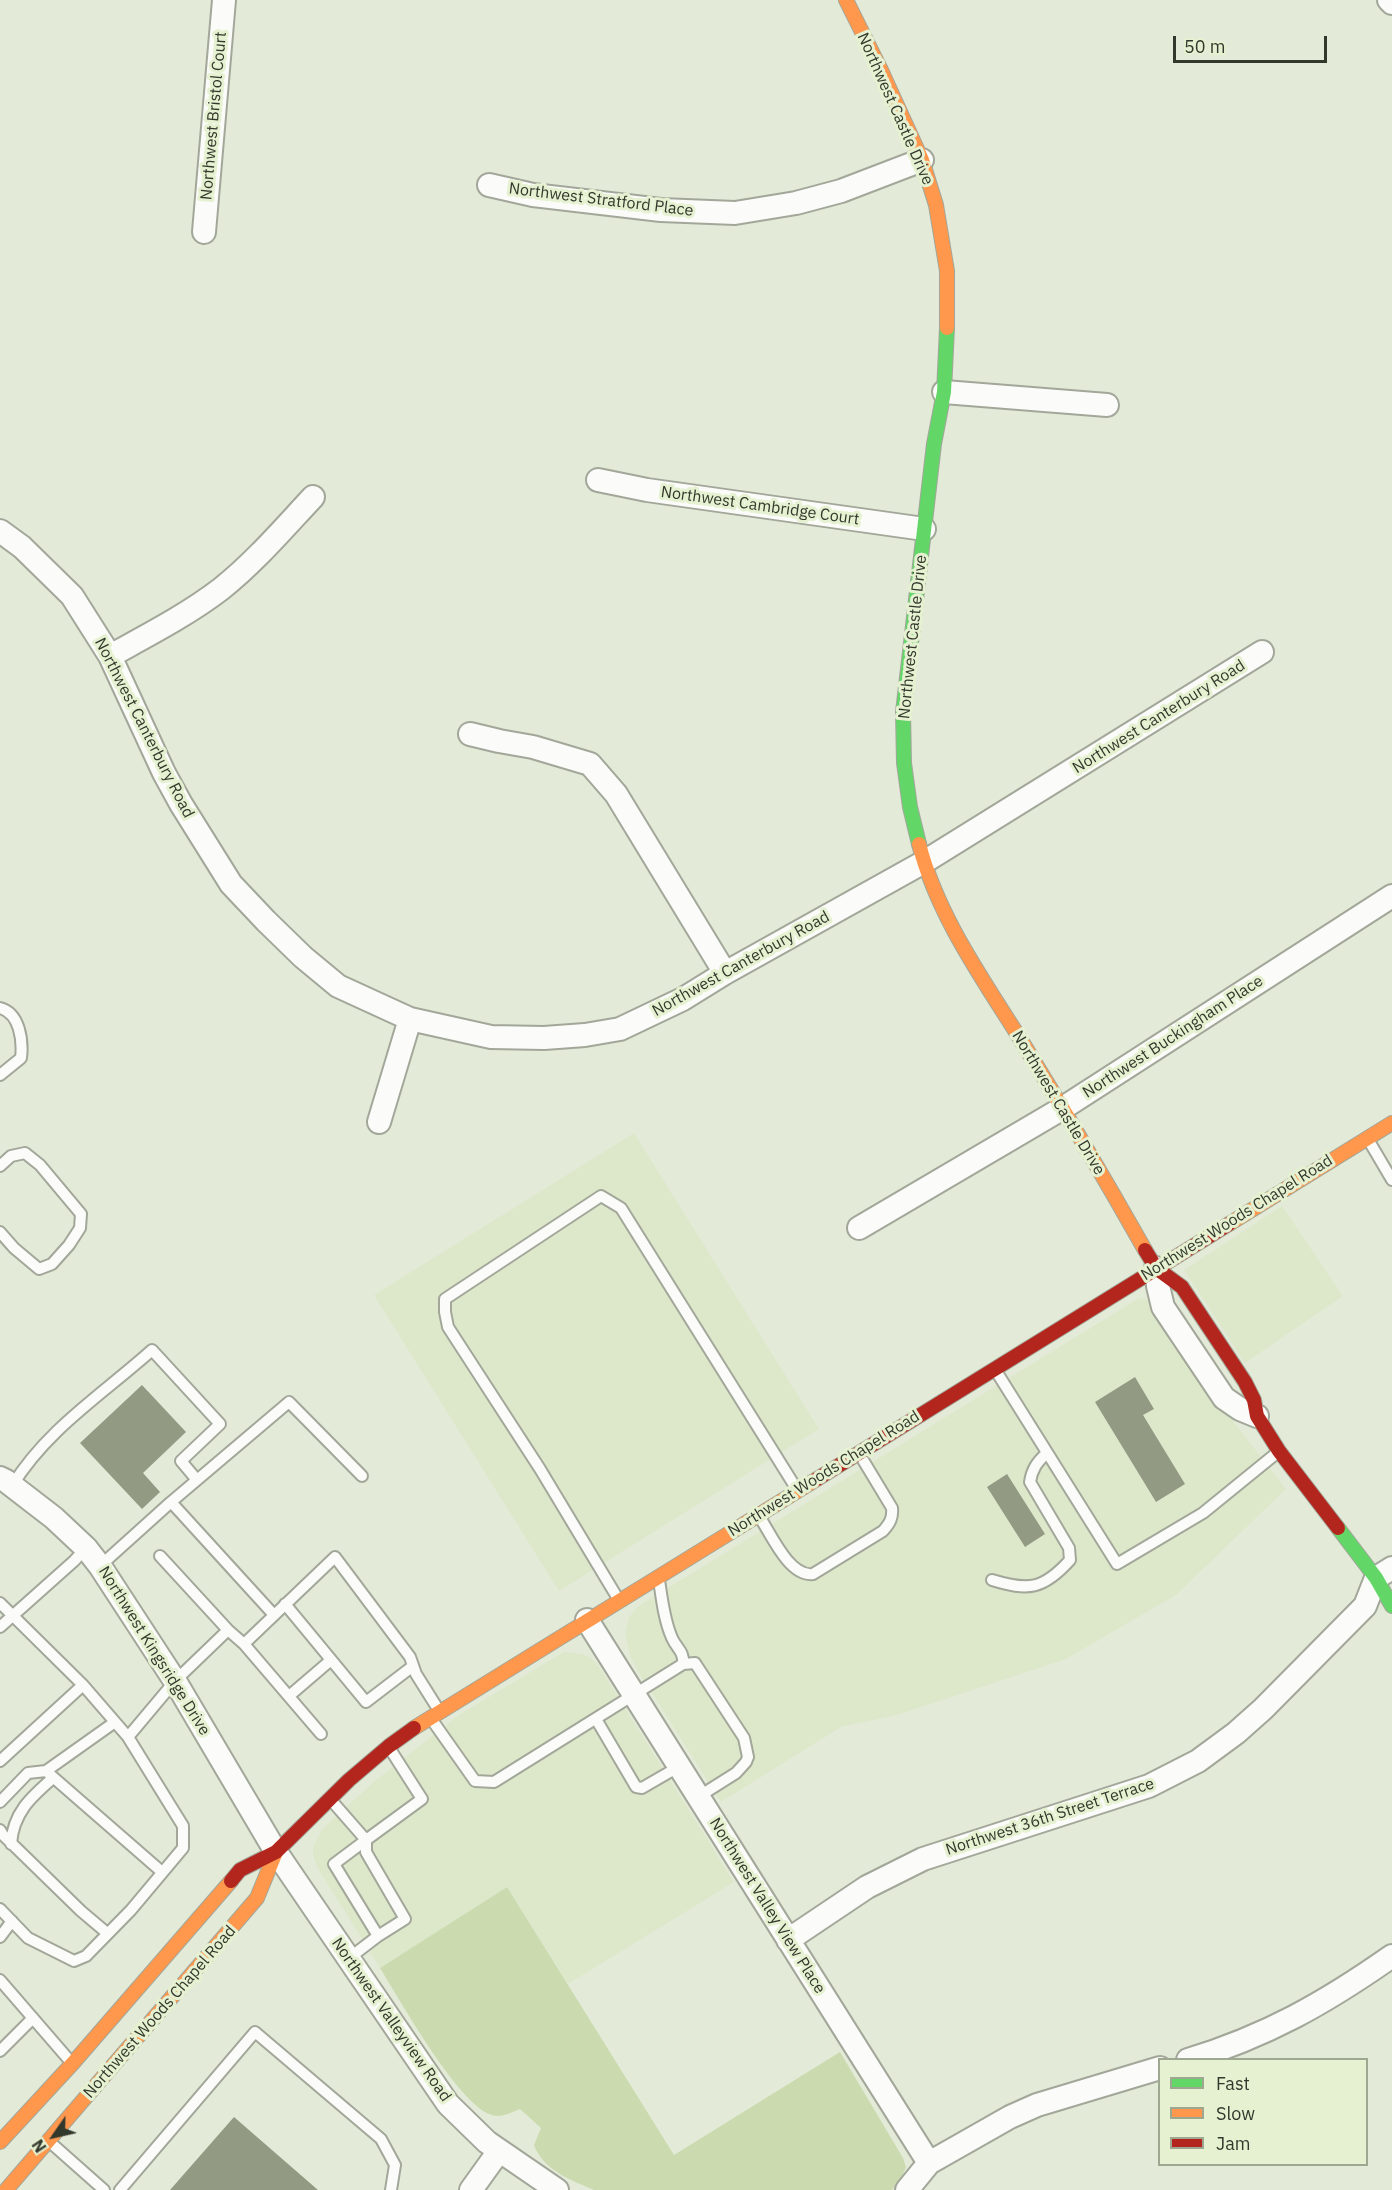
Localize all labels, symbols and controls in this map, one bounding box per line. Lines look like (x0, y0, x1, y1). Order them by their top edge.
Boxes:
scale bar (1176, 24, 1330, 62)
street label: Northwest Castle Drive (853, 30, 937, 188)
street label: Northwest Bristol Court (197, 31, 231, 201)
text: 50 m (1184, 35, 1226, 58)
street label: Northwest Stratford Place (508, 179, 694, 221)
street label: Northwest Cambridge Court (660, 483, 860, 529)
street label: Northwest Castle Drive (895, 554, 931, 720)
street label: Northwest Canterbury Road (90, 635, 198, 821)
street label: Northwest Canterbury Road (1069, 656, 1249, 778)
street label: Northwest Canterbury Road (649, 907, 833, 1021)
street label: Northwest Buckingham Place (1079, 971, 1267, 1103)
street label: Northwest Castle Drive (1007, 1027, 1109, 1179)
street label: Northwest Woods Chapel Road (1138, 1151, 1336, 1285)
street label: Northwest Woods Chapel Road (725, 1407, 923, 1541)
street label: Northwest Kingsridge Drive (94, 1563, 214, 1739)
street label: Northwest 36th Street Terrace (943, 1774, 1157, 1860)
street label: Northwest Valley View Place (705, 1815, 829, 1997)
street label: Northwest Woods Chapel Road (80, 1922, 240, 2102)
street label: Northwest Valleyview Road (327, 1934, 455, 2106)
legend (1158, 2058, 1368, 2166)
text: Fast (1216, 2072, 1250, 2095)
text: Slow (1216, 2102, 1255, 2125)
north arrow (24, 2106, 84, 2166)
text: Jam (1216, 2132, 1251, 2155)
text: N (28, 2136, 51, 2156)

